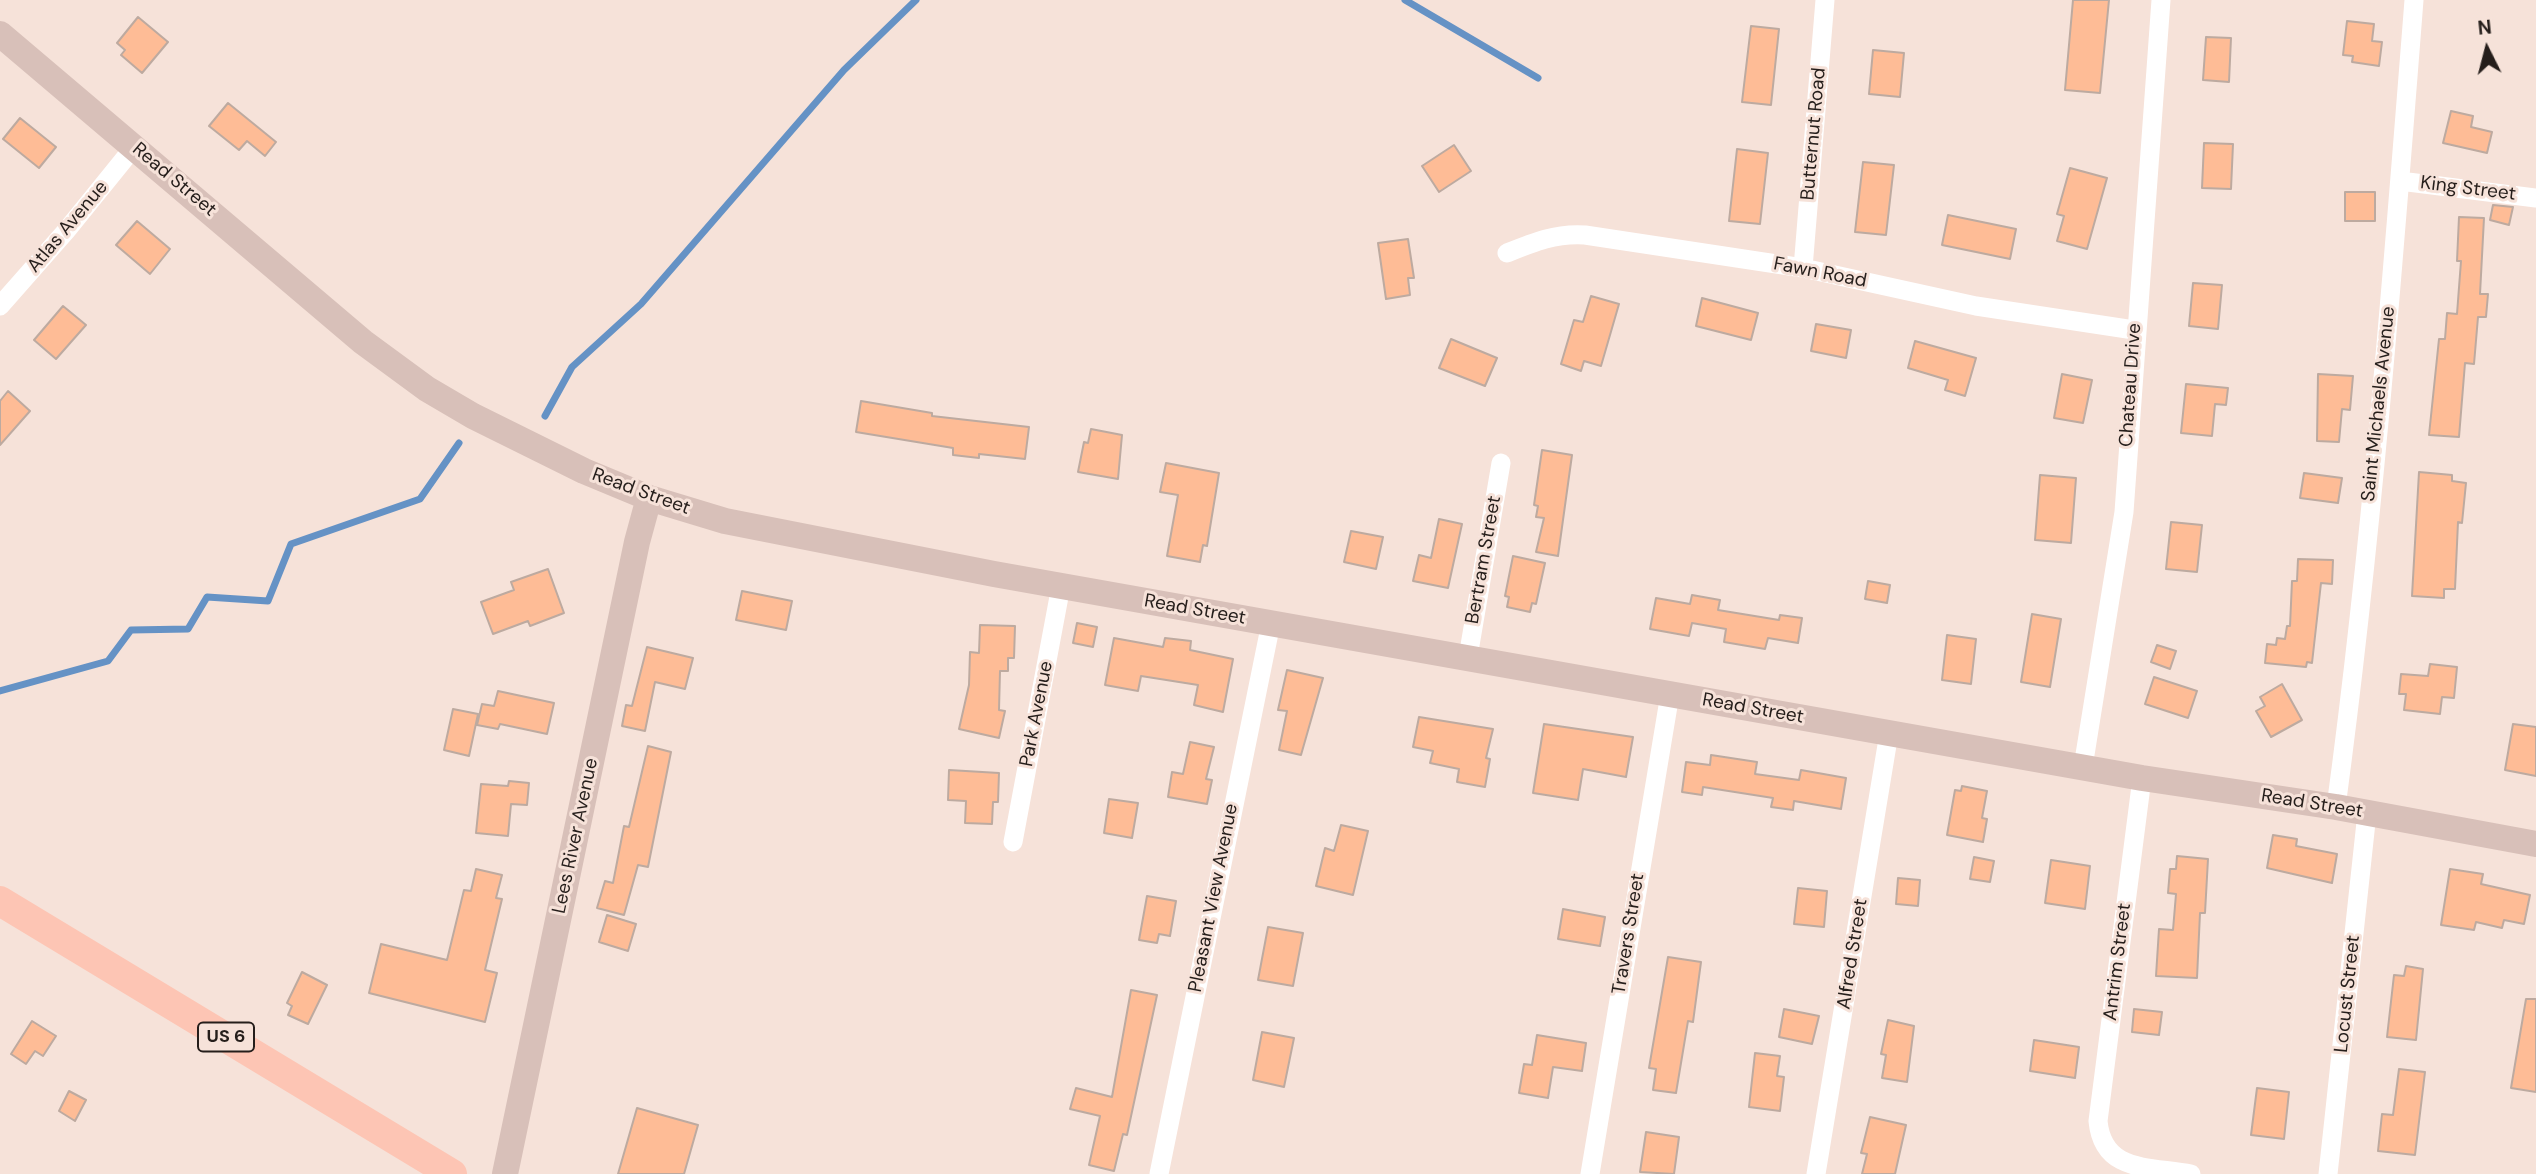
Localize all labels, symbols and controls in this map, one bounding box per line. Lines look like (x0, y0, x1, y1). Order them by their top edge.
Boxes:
north arrow (2452, 14, 2522, 84)
text: N (2477, 14, 2493, 41)
street label: Butternut Road (1797, 67, 1831, 201)
street label: Read Street (127, 138, 221, 222)
street label: King Street (2419, 172, 2517, 206)
street label: Atlas Avenue (23, 176, 113, 278)
street label: Fawn Road (1772, 253, 1868, 293)
street label: Saint Michaels Avenue (2357, 305, 2401, 503)
street label: Chateau Drive (2115, 322, 2147, 448)
street label: Read Street (589, 464, 693, 520)
street label: Bertram Street (1461, 494, 1507, 626)
street label: Read Street (1142, 590, 1248, 630)
street label: Park Avenue (1016, 659, 1058, 769)
street label: Read Street (1700, 689, 1806, 729)
street label: Lees River Avenue (548, 756, 604, 916)
street label: Read Street (2260, 785, 2364, 823)
street label: Pleasant View Avenue (1185, 802, 1243, 994)
street label: Travers Street (1608, 872, 1650, 996)
street label: Alfred Street (1833, 897, 1873, 1011)
street label: Antrim Street (2099, 902, 2137, 1022)
street label: Locust Street (2330, 934, 2366, 1054)
road number: US 6 (198, 1022, 254, 1052)

